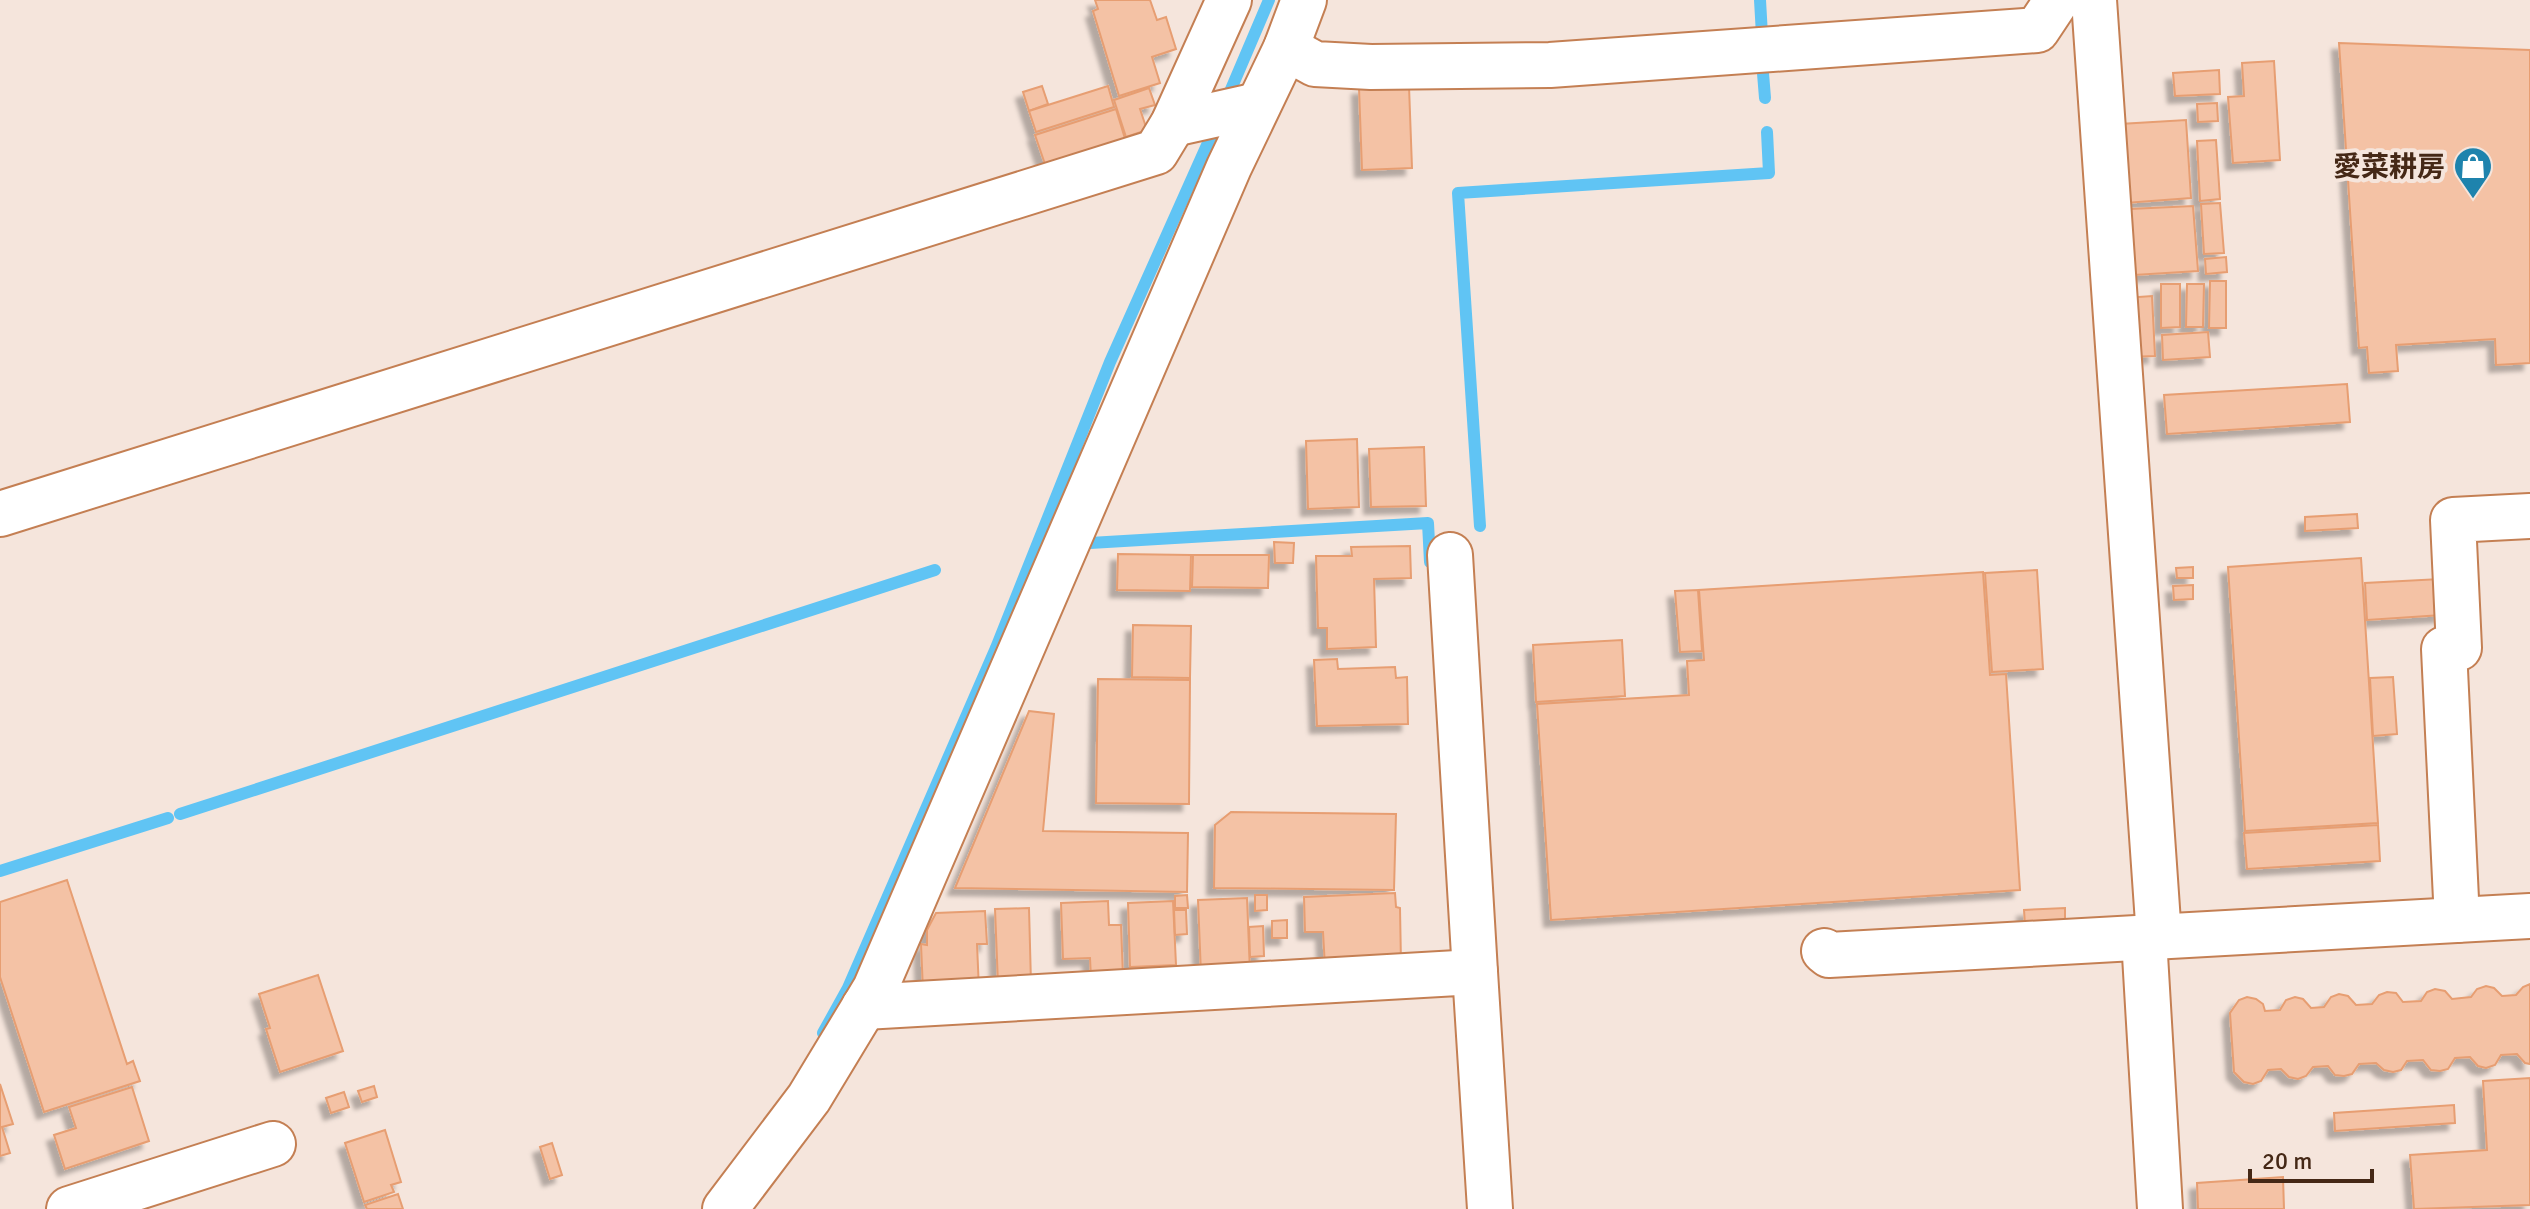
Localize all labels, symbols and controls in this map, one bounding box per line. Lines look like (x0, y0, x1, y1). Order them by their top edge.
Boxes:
shop icon: 愛菜耕房 (2452, 145, 2494, 200)
place label: 愛菜耕房 (2333, 150, 2445, 184)
scale bar (2250, 1133, 2372, 1183)
text: 20 m (2262, 1146, 2312, 1176)

